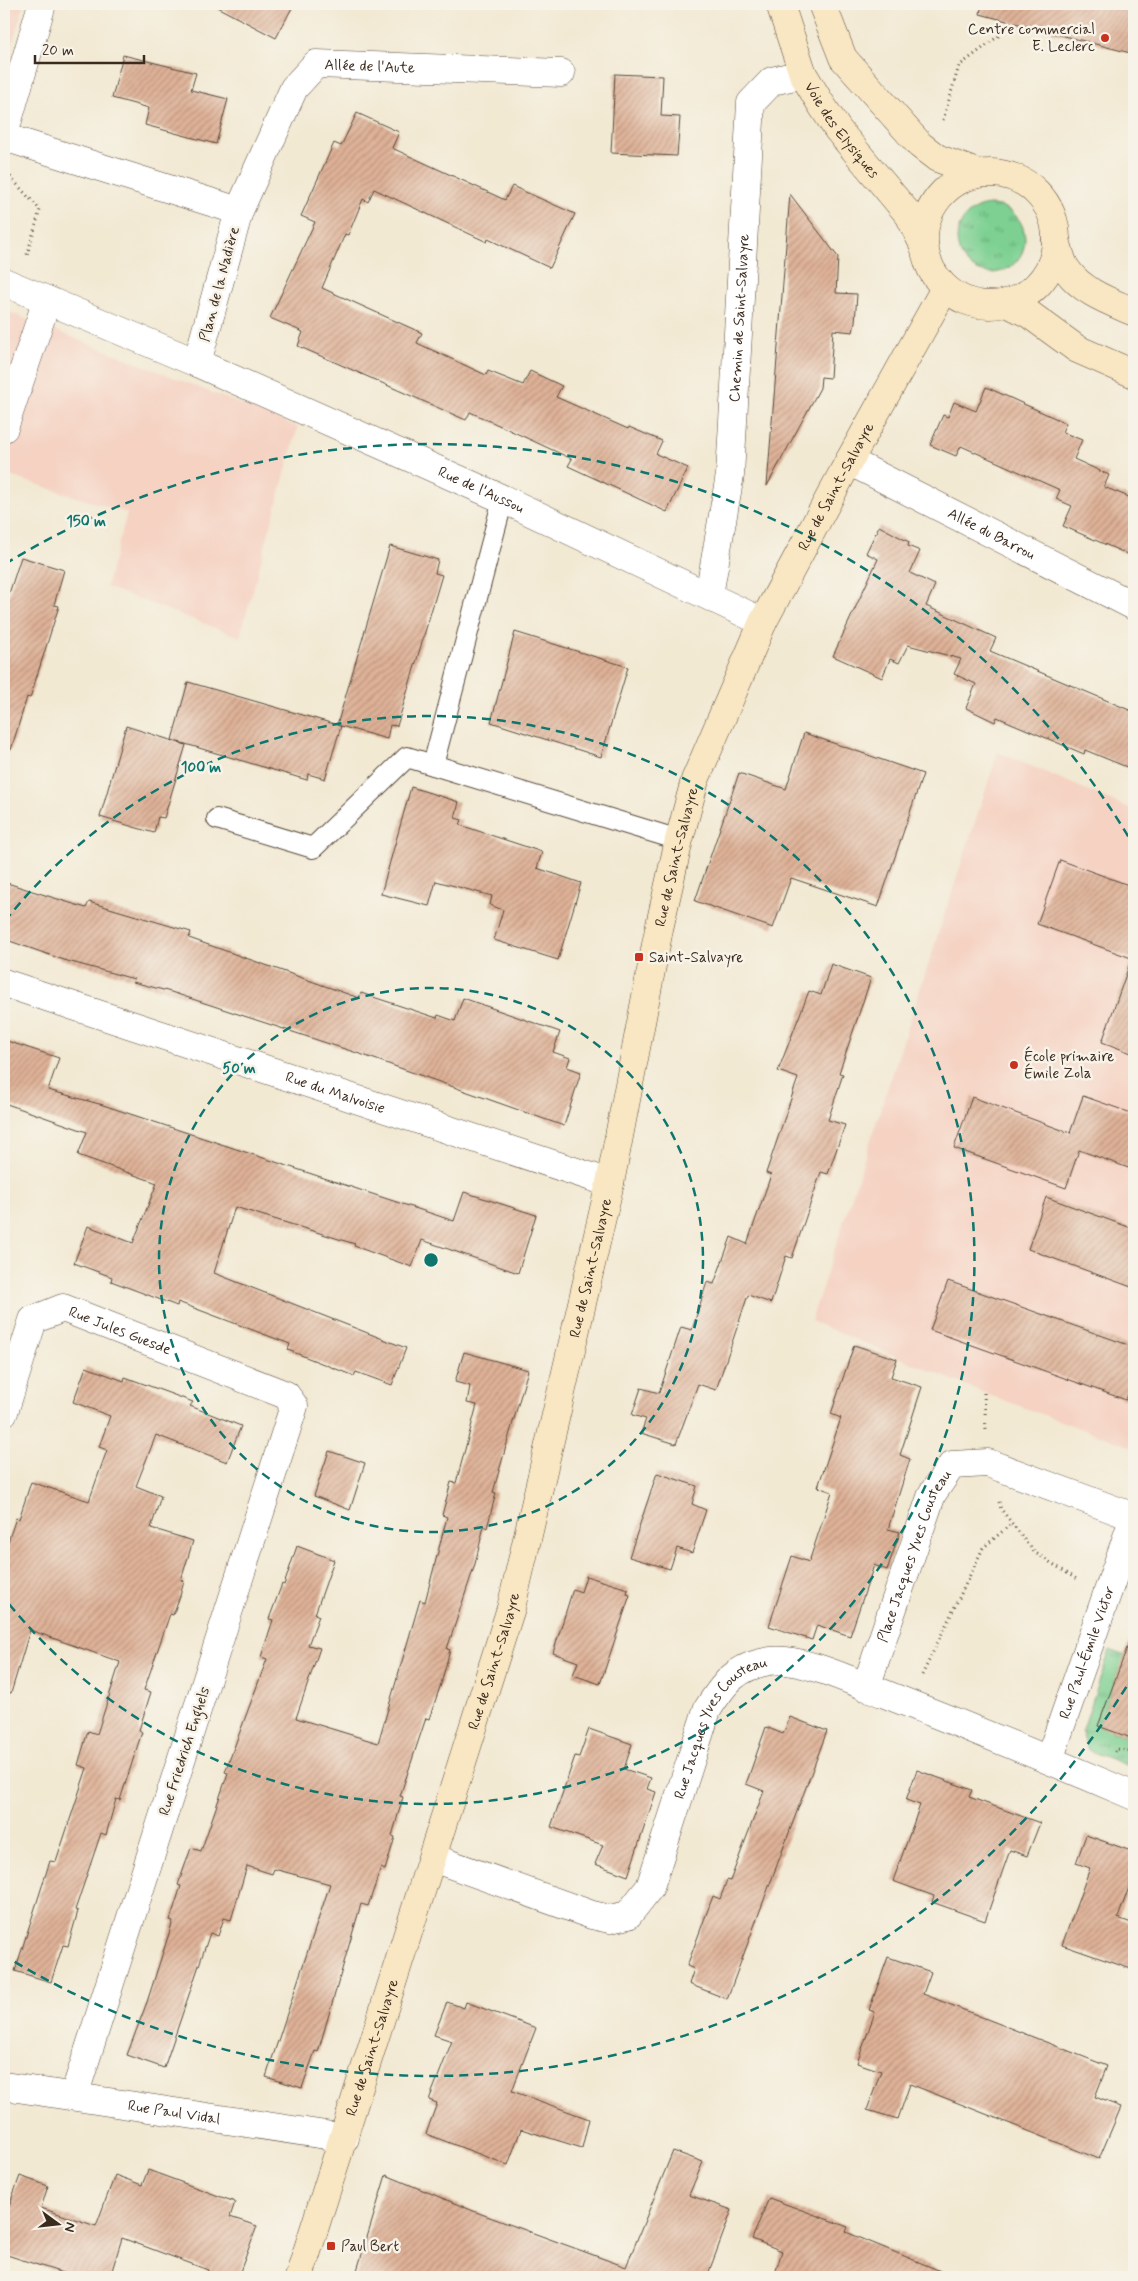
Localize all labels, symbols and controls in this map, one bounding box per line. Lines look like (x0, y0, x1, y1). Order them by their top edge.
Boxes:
place label: Centre commercial E. Leclerc (968, 20, 1095, 57)
scale bar (35, 32, 144, 64)
marker: Centre commercial E. Leclerc (1099, 32, 1111, 44)
text: 20 m (42, 41, 74, 61)
street label: Allée de l'Aute (324, 55, 415, 79)
street label: Voie des Elysiques (799, 79, 884, 183)
street label: Plan de la Nadière (195, 225, 245, 344)
street label: Chemin de Saint-Salvayre (725, 233, 755, 403)
street label: Rue de Saint-Salvayre (794, 419, 879, 555)
street label: Rue de l'Aussou (434, 462, 527, 519)
street label: Allée du Barrou (944, 504, 1038, 565)
text: 150 m (66, 512, 106, 532)
text: 100 m (181, 758, 221, 778)
street label: Rue de Saint-Salvayre (651, 785, 704, 929)
place label: Saint-Salvayre (649, 948, 743, 968)
marker: Saint-Salvayre (633, 951, 645, 963)
place label: École primaire Émile Zola (1024, 1046, 1114, 1084)
text: 50 m (222, 1059, 256, 1079)
marker: École primaire Émile Zola (1008, 1059, 1020, 1071)
street label: Rue du Malvoisie (283, 1068, 388, 1119)
street label: Rue de Saint-Salvayre (565, 1196, 617, 1340)
centre of rings (422, 1251, 440, 1269)
street label: Rue Jules Guesde (65, 1302, 174, 1360)
street label: Place Jacques Yves Cousteau (873, 1466, 957, 1645)
street label: Rue Paul-Émile Victor (1055, 1583, 1120, 1722)
street label: Rue de Saint-Salvayre (464, 1591, 525, 1733)
street label: Rue Jacques Yves Cousteau (670, 1653, 769, 1802)
street label: Rue Friedrich Enghels (155, 1684, 216, 1819)
street label: Rue de Saint-Salvayre (342, 1976, 404, 2119)
street label: Rue Paul Vidal (126, 2096, 222, 2130)
north arrow (32, 2198, 82, 2248)
text: N (60, 2220, 79, 2234)
place label: Paul Bert (341, 2237, 399, 2257)
marker: Paul Bert (325, 2240, 337, 2252)

